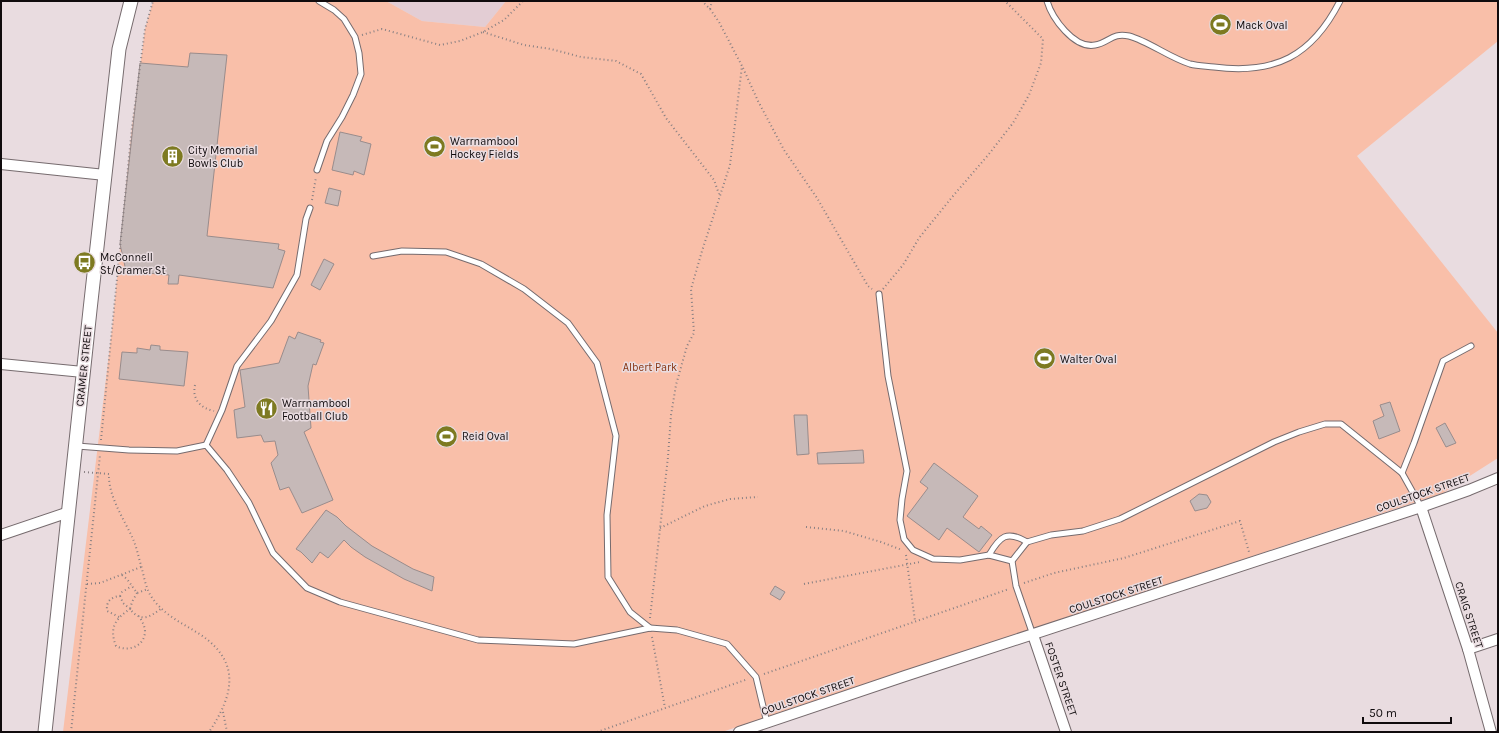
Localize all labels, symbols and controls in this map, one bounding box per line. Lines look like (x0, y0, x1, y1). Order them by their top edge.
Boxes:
sports icon: Mack Oval (1207, 12, 1233, 38)
place label: Mack Oval (1236, 19, 1288, 32)
sports icon: Warrnambool Hockey Fields (422, 134, 448, 160)
place label: Warrnambool Hockey Fields (450, 135, 519, 161)
building icon: City Memorial Bowls Club (160, 143, 186, 169)
place label: City Memorial Bowls Club (188, 144, 258, 170)
bus stop icon: McConnell St/Cramer St (71, 250, 97, 276)
place label: McConnell St/Cramer St (100, 251, 166, 277)
street label: CRAMER STREET (73, 324, 95, 407)
sports icon: Walter Oval (1031, 346, 1057, 372)
place label: Walter Oval (1060, 353, 1117, 366)
park label: Albert Park (623, 361, 677, 374)
restaurant icon: Warrnambool Football Club (253, 396, 279, 422)
place label: Warrnambool Football Club (282, 397, 350, 423)
sports icon: Reid Oval (433, 423, 459, 449)
place label: Reid Oval (462, 430, 509, 443)
street label: COULSTOCK STREET (1374, 471, 1472, 515)
street label: COULSTOCK STREET (1067, 573, 1165, 616)
street label: CRAIG STREET (1452, 580, 1486, 650)
street label: FOSTER STREET (1042, 640, 1080, 718)
street label: COULSTOCK STREET (759, 674, 857, 718)
scale bar (1363, 699, 1451, 725)
text: 50 m (1369, 706, 1397, 720)

